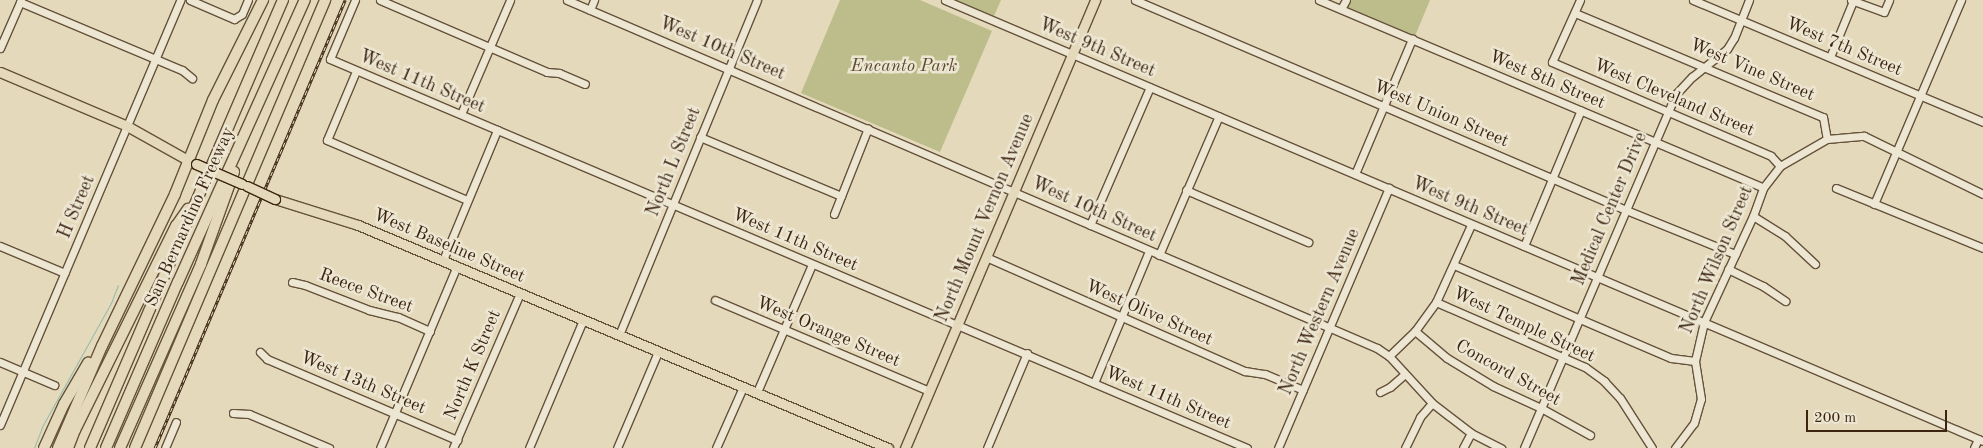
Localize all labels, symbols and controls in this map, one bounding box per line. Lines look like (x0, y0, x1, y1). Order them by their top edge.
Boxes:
street label: West 10th Street (656, 13, 788, 85)
street label: West 7th Street (1783, 13, 1905, 81)
street label: West 9th Street (1036, 14, 1158, 82)
street label: West Vine Street (1686, 34, 1818, 106)
street label: West 11th Street (356, 46, 488, 118)
street label: West 8th Street (1486, 46, 1608, 114)
street label: West Cleveland Street (1590, 54, 1758, 142)
park label: Encanto Park (851, 55, 957, 77)
street label: West Union Street (1370, 76, 1512, 152)
street label: North L Street (642, 104, 706, 220)
street label: North Mount Vernon Avenue (931, 111, 1039, 325)
street label: San Bernardino Freeway (141, 124, 239, 310)
street label: Medical Center Drive (1568, 129, 1652, 289)
street label: H Street (54, 172, 100, 242)
street label: West 10th Street (1028, 173, 1160, 247)
street label: West 9th Street (1409, 173, 1531, 241)
street label: North Wilson Street (1676, 183, 1758, 337)
street label: West Baseline Street (370, 204, 528, 288)
street label: West 11th Street (729, 204, 861, 276)
street label: North Western Avenue (1275, 225, 1365, 399)
street label: Reece Street (316, 264, 416, 318)
street label: West Olive Street (1082, 275, 1216, 351)
street label: West Temple Street (1449, 283, 1599, 367)
street label: West Orange Street (753, 292, 903, 372)
street label: North K Street (440, 307, 506, 423)
street label: Concord Street (1452, 335, 1564, 411)
street label: West 13th Street (297, 347, 429, 419)
street label: West 11th Street (1102, 362, 1234, 434)
scale bar (1808, 400, 1949, 432)
text: 200 m (1814, 411, 1856, 426)

